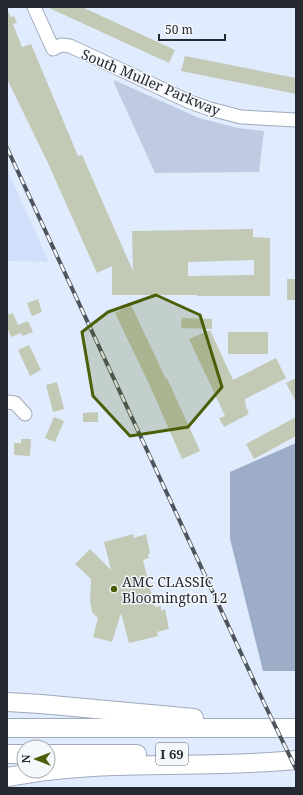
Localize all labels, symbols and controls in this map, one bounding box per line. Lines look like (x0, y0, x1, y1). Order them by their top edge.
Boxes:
scale bar (159, 16, 225, 42)
text: 50 m (165, 21, 193, 38)
street label: South Muller Parkway (79, 44, 223, 120)
place label: AMC CLASSIC Bloomington 12 (122, 572, 227, 607)
marker: AMC CLASSIC Bloomington 12 (109, 584, 119, 594)
north arrow (16, 739, 56, 779)
road number: I 69 (156, 743, 188, 765)
text: N (18, 754, 33, 763)

